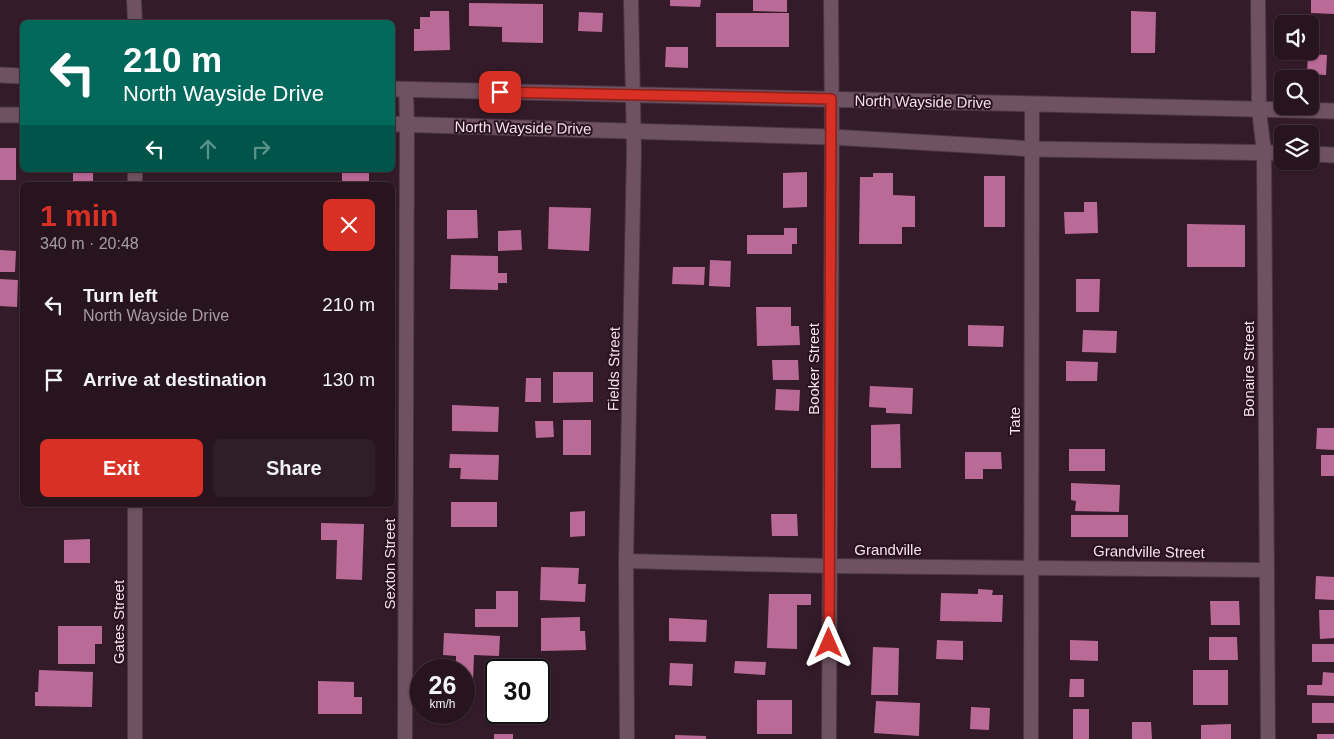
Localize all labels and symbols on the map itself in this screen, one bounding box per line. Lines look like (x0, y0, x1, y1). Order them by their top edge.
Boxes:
pin (479, 71, 521, 113)
street label: North Wayside Drive (854, 92, 992, 111)
street label: North Wayside Drive (454, 118, 592, 137)
street label: Bonaire Street (1240, 320, 1257, 417)
street label: Booker Street (805, 322, 822, 415)
street label: Fields Street (604, 326, 623, 411)
street label: Tate (1006, 407, 1023, 435)
street label: Sexton Street (381, 518, 398, 609)
street label: Grandville (854, 541, 922, 558)
street label: Grandville Street (1093, 542, 1206, 561)
street label: Gates Street (110, 579, 127, 664)
position arrow (802, 616, 854, 668)
speed limit sign: 30 (485, 659, 550, 724)

